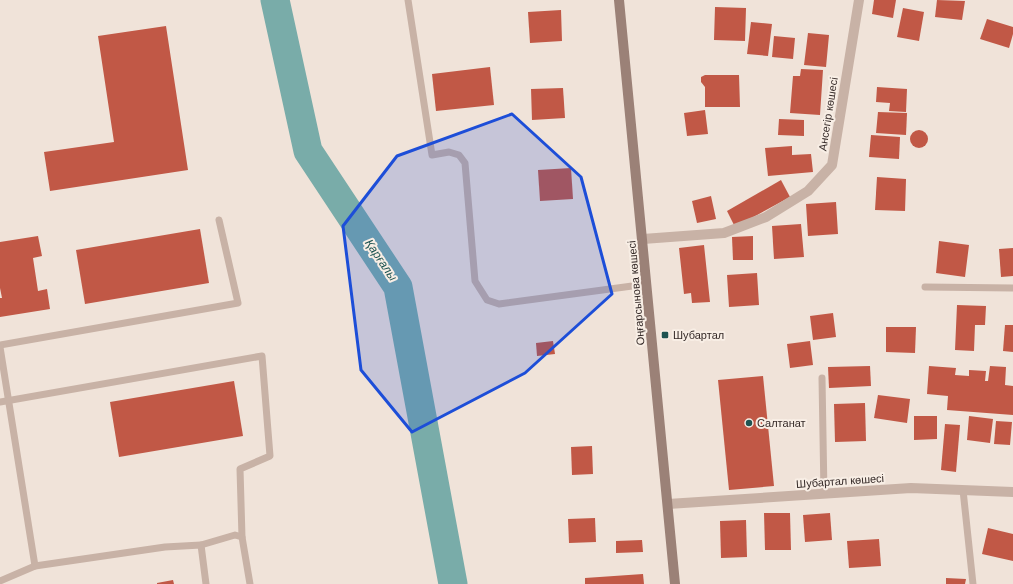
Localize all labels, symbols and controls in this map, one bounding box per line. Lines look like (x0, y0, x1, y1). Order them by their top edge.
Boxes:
street label: Ансегір көшесі (816, 76, 840, 152)
water label: Қарғалы (362, 237, 400, 284)
street label: Оңғарсынова көшесі (625, 240, 647, 346)
place label: Шубартал (673, 329, 724, 341)
marker: Шубартал (660, 330, 670, 340)
place label: Салтанат (757, 417, 806, 429)
marker: Салтанат (744, 418, 754, 428)
street label: Шубартал көшесі (796, 472, 884, 490)

